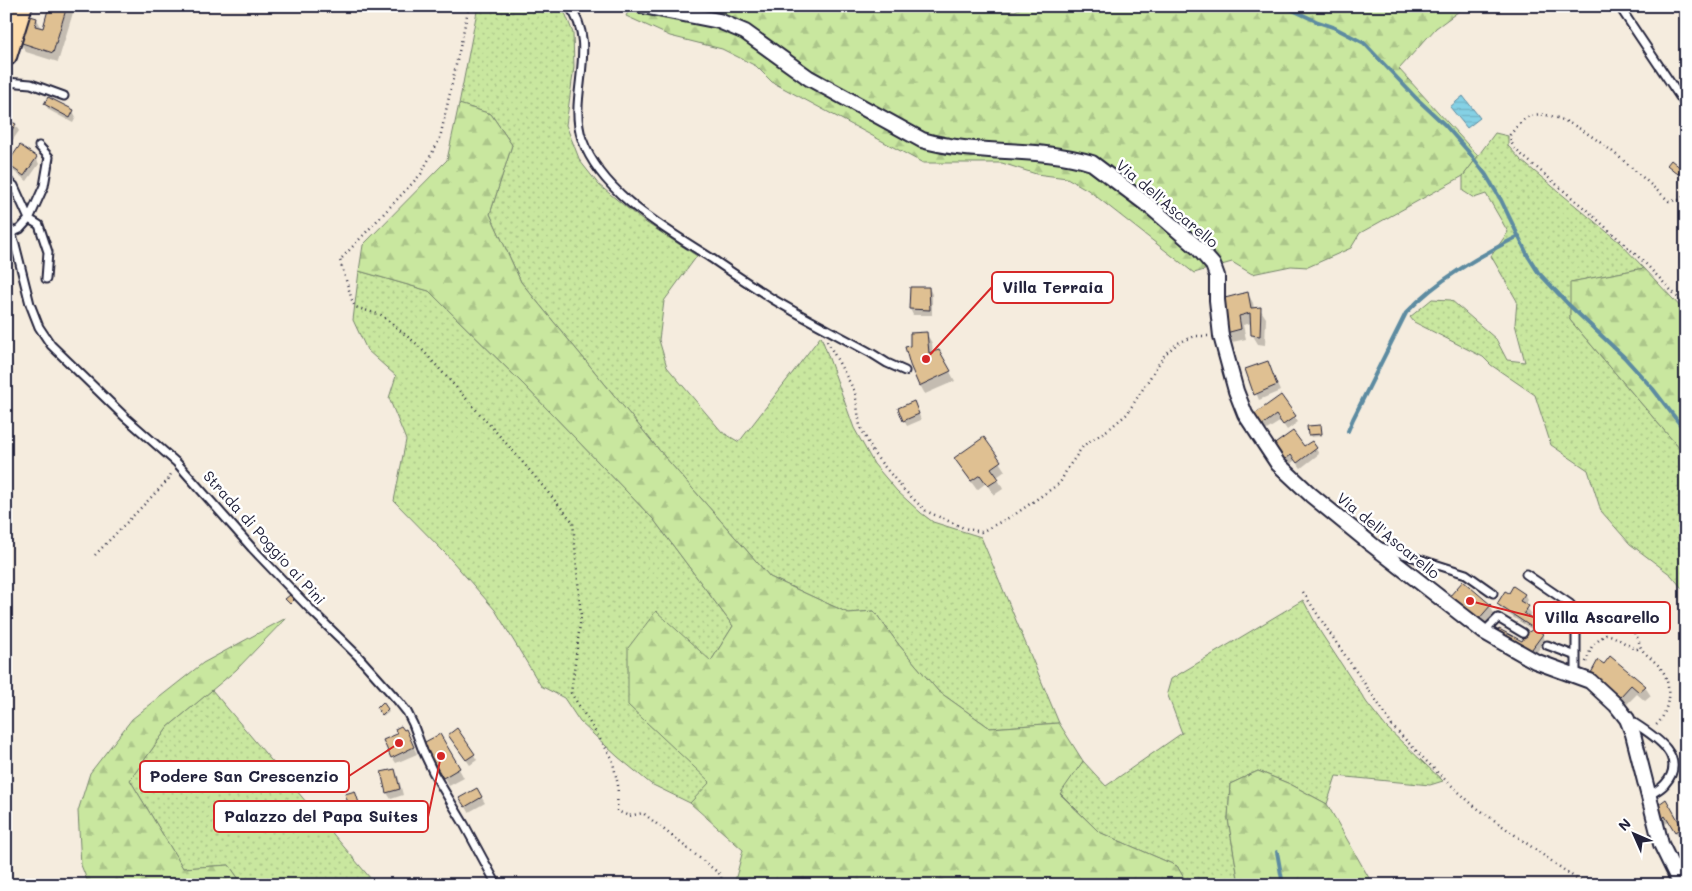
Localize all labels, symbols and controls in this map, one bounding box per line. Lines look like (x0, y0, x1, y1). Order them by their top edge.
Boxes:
street label: Via dell'Ascarello (1113, 155, 1223, 252)
callout: Villa Terraia (992, 272, 1113, 303)
text: Villa Terraia (1003, 276, 1104, 297)
street label: Strada di Poggio ai Pini (199, 466, 330, 609)
street label: Via dell'Ascarello (1333, 487, 1444, 583)
callout: Villa Ascarello (1534, 602, 1670, 633)
text: Villa Ascarello (1544, 606, 1660, 627)
callout: Podere San Crescenzio (140, 761, 349, 792)
text: Podere San Crescenzio (150, 765, 339, 786)
callout: Palazzo del Papa Suites (214, 801, 428, 832)
text: Palazzo del Papa Suites (224, 805, 418, 826)
north arrow (1610, 808, 1660, 858)
text: N (1614, 814, 1635, 835)

